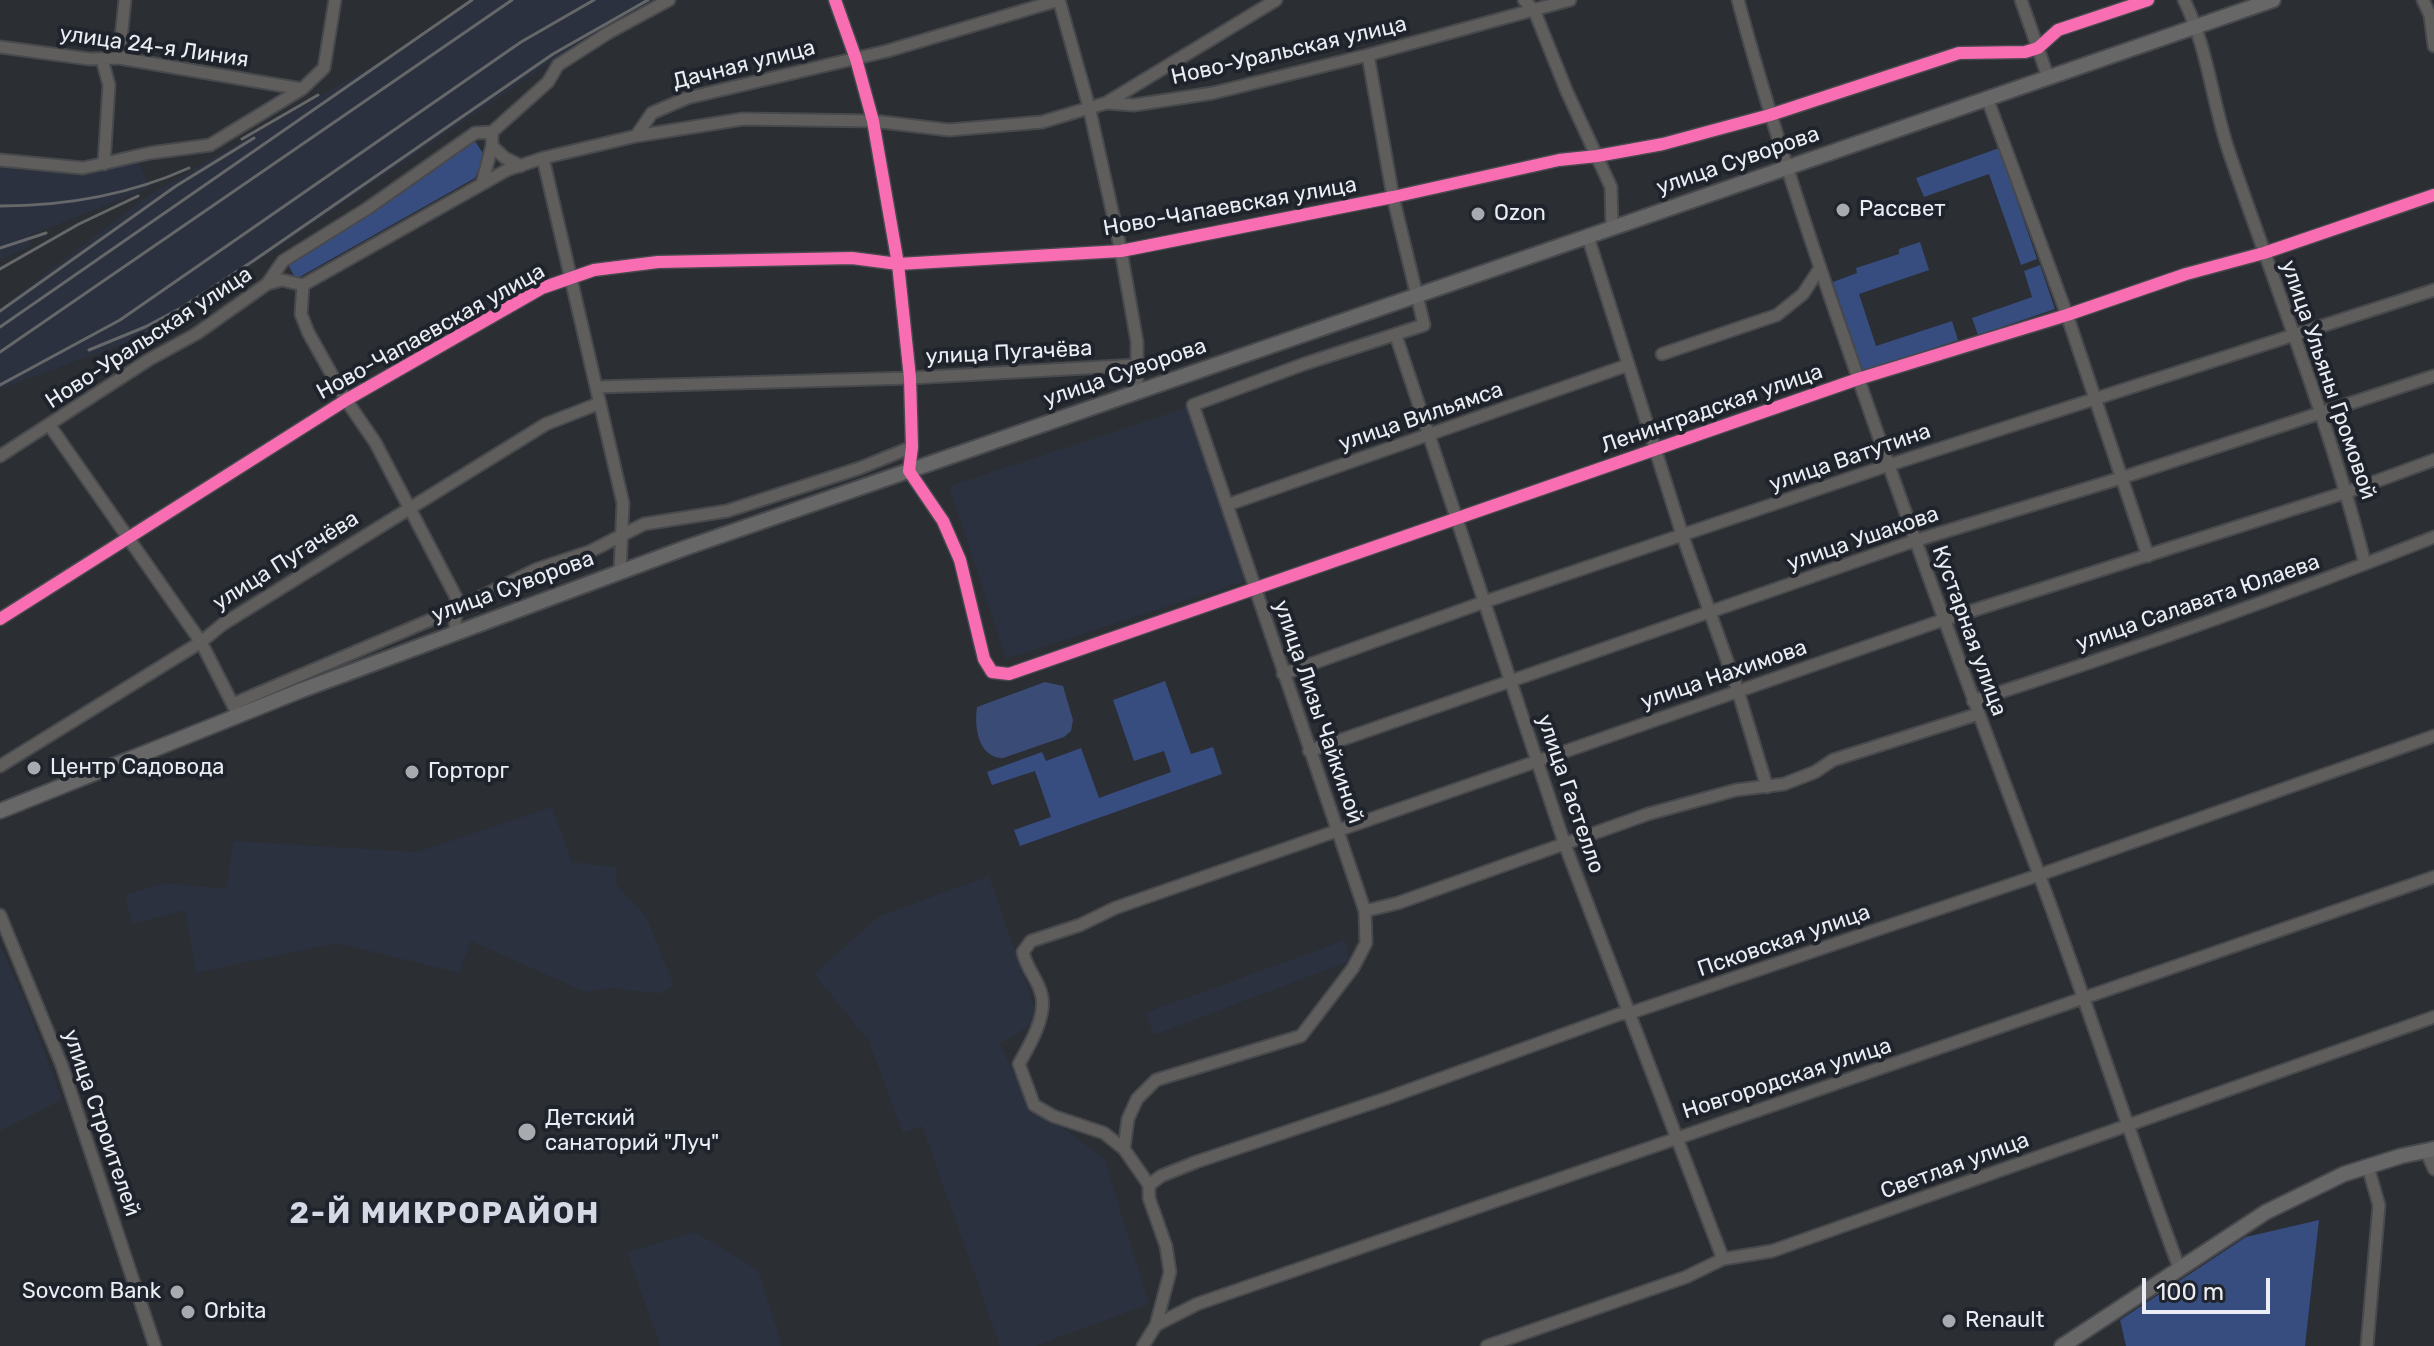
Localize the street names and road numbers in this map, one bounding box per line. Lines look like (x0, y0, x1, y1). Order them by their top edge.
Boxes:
street label: Ново-Уральская улица (1169, 11, 1409, 91)
street label: улица 24-я Линия (58, 21, 250, 73)
street label: Дачная улица (670, 35, 818, 95)
street label: улица Суворова (1653, 121, 1823, 201)
street label: Ново-Чапаевская улица (1101, 172, 1359, 242)
street label: улица Ульяны Громовой (2275, 257, 2381, 503)
street label: Ново-Чапаевская улица (312, 258, 550, 406)
street label: Ново-Уральская улица (41, 261, 257, 415)
street label: улица Суворова (1040, 333, 1210, 413)
street label: улица Пугачёва (925, 335, 1093, 371)
street label: Ленинградская улица (1598, 359, 1826, 459)
street label: улица Вильямса (1335, 377, 1507, 457)
street label: улица Ватутина (1766, 418, 1934, 498)
street label: улица Ушакова (1784, 501, 1942, 577)
street label: улица Пугачёва (208, 506, 364, 616)
street label: Кустарная улица (1926, 542, 2012, 720)
street label: улица Суворова (428, 545, 598, 629)
street label: улица Салавата Юлаева (2073, 549, 2323, 657)
street label: улица Лизы Чайкиной (1267, 597, 1369, 827)
street label: улица Нахимова (1637, 634, 1811, 716)
street label: улица Гастелло (1530, 711, 1610, 877)
street label: Псковская улица (1694, 899, 1874, 983)
street label: улица Строителей (57, 1026, 145, 1220)
street label: Новгородская улица (1679, 1033, 1895, 1125)
street label: Светлая улица (1877, 1127, 2033, 1205)

